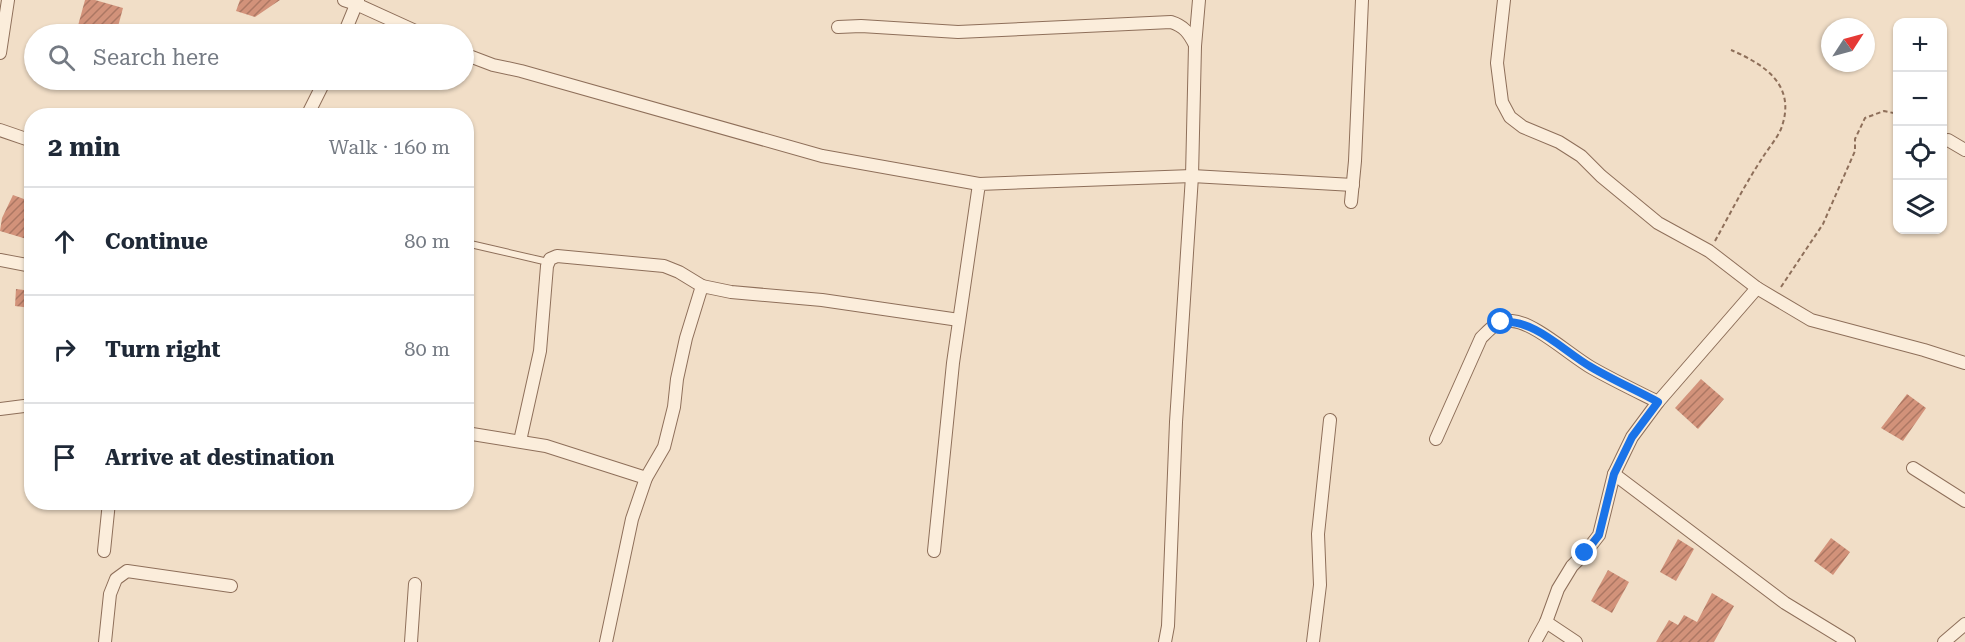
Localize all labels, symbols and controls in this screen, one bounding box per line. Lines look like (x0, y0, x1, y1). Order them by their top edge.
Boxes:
north arrow (1821, 18, 1875, 72)
map controls (1893, 18, 1947, 234)
button: + (1893, 18, 1947, 72)
search box (24, 24, 474, 90)
icon: search (45, 41, 78, 74)
text: Search here (93, 45, 219, 70)
button: − (1893, 72, 1947, 126)
button: locate (1893, 126, 1947, 180)
text: 2 min (48, 132, 120, 162)
text: Walk · 160 m (329, 135, 450, 159)
button: layers (1893, 180, 1947, 234)
icon: ahead (48, 225, 81, 258)
text: Continue (105, 229, 208, 254)
text: 80 m (404, 229, 450, 253)
route start (1487, 308, 1513, 334)
icon: right (48, 333, 81, 366)
text: Turn right (105, 337, 220, 362)
text: 80 m (404, 337, 450, 361)
icon: arrive (48, 441, 81, 474)
text: Arrive at destination (105, 445, 334, 470)
route end (1571, 539, 1597, 565)

